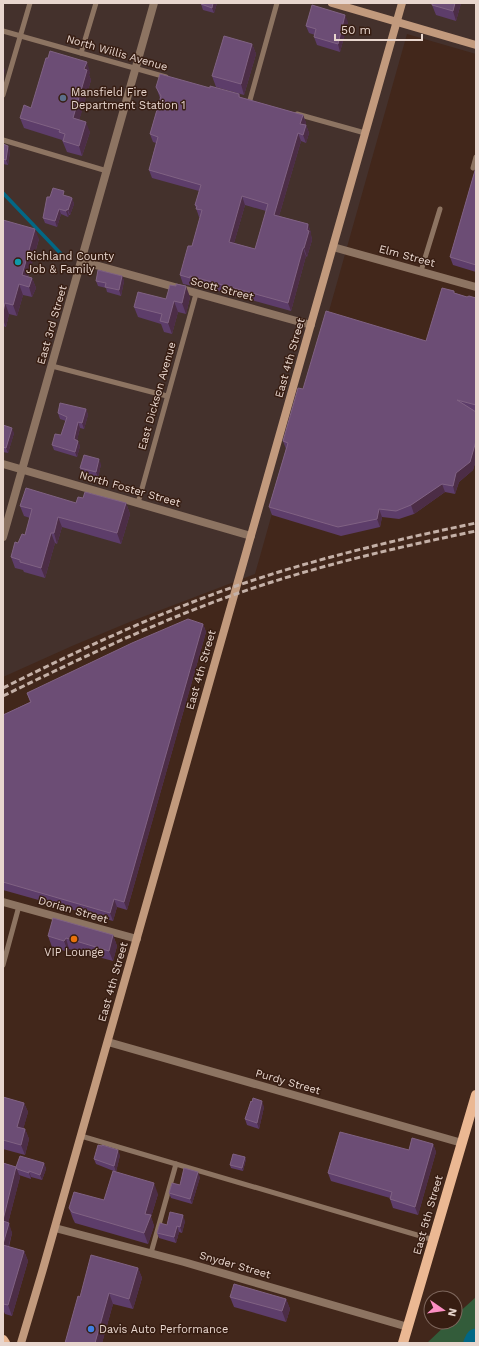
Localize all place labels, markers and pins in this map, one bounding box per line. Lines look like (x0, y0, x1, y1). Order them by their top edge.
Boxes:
place label: Mansfield Fire Department Station 1 (71, 86, 186, 112)
marker: Mansfield Fire Department Station 1 (58, 93, 68, 103)
place label: Richland County Job & Family (26, 250, 114, 276)
marker: Richland County Job & Family (13, 257, 23, 267)
marker: VIP Lounge (69, 934, 79, 944)
place label: VIP Lounge (44, 946, 104, 959)
place label: Davis Auto Performance (99, 1323, 228, 1336)
marker: Davis Auto Performance (86, 1324, 96, 1334)

